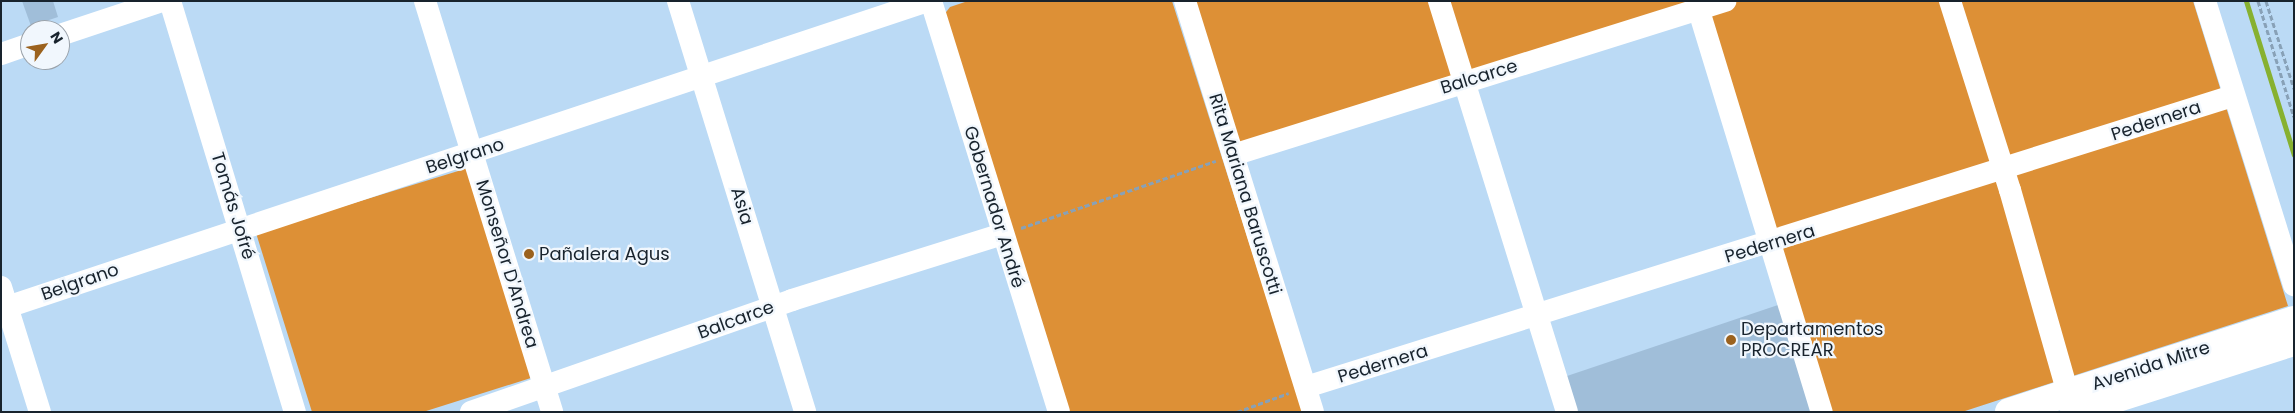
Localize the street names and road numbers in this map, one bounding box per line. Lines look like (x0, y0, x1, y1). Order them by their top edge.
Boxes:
street label: Balcarce (1438, 55, 1520, 99)
street label: Rita Mariana Baruscotti (1204, 91, 1286, 297)
street label: Pedernera (2108, 96, 2204, 146)
street label: Gobernador André (959, 123, 1029, 291)
street label: Belgrano (423, 133, 507, 179)
street label: Tomás Jofré (206, 150, 260, 262)
street label: Monseñor D'Andrea (471, 177, 543, 351)
street label: Asia (726, 185, 758, 227)
street label: Pedernera (1722, 220, 1818, 268)
street label: Belgrano (38, 259, 122, 305)
street label: Balcarce (695, 296, 777, 344)
street label: Avenida Mitre (2089, 337, 2213, 395)
street label: Pedernera (1335, 340, 1431, 388)

